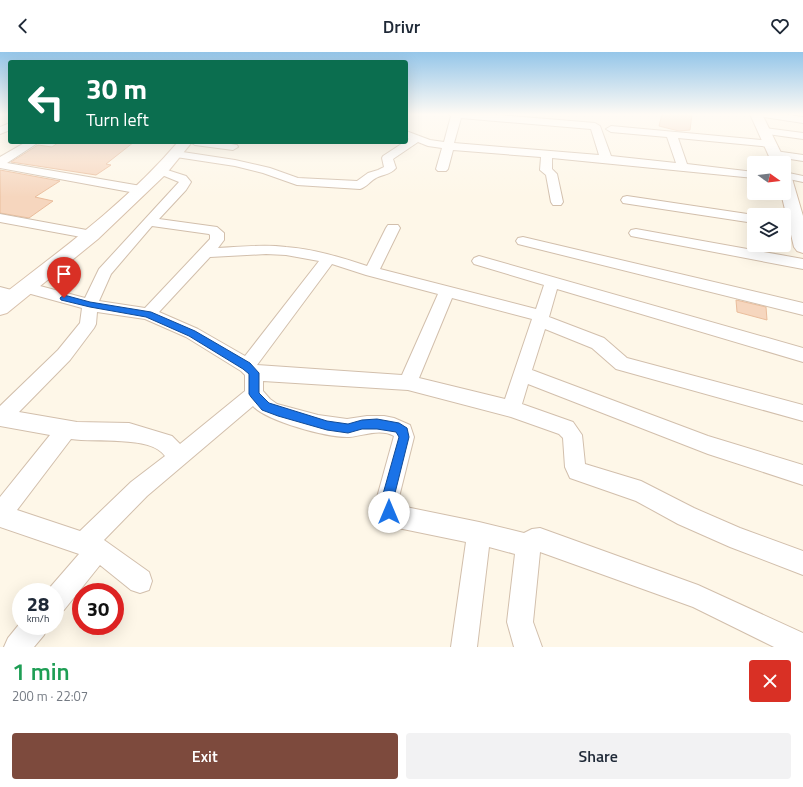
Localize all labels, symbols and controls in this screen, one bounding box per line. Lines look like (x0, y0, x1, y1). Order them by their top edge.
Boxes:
text: Drivr (383, 13, 420, 40)
icon: back (12, 15, 34, 37)
icon: heart (769, 15, 791, 37)
text: 30 m (86, 67, 147, 110)
icon: left (20, 76, 72, 128)
text: Turn left (86, 106, 149, 133)
north arrow (747, 156, 791, 200)
map controls (747, 156, 791, 252)
button: layers (747, 208, 791, 252)
pin (47, 257, 81, 298)
icon: arrive (53, 263, 75, 285)
position arrow (368, 491, 410, 533)
speed limit sign: 30 (72, 583, 124, 635)
text: 28 (27, 588, 49, 619)
text: km/h (27, 611, 49, 626)
text: 1 min (12, 653, 70, 689)
button: close (749, 660, 791, 702)
text: 200 m · 22:07 (12, 686, 88, 706)
button: Exit (12, 733, 398, 779)
button: Share (406, 733, 791, 779)

